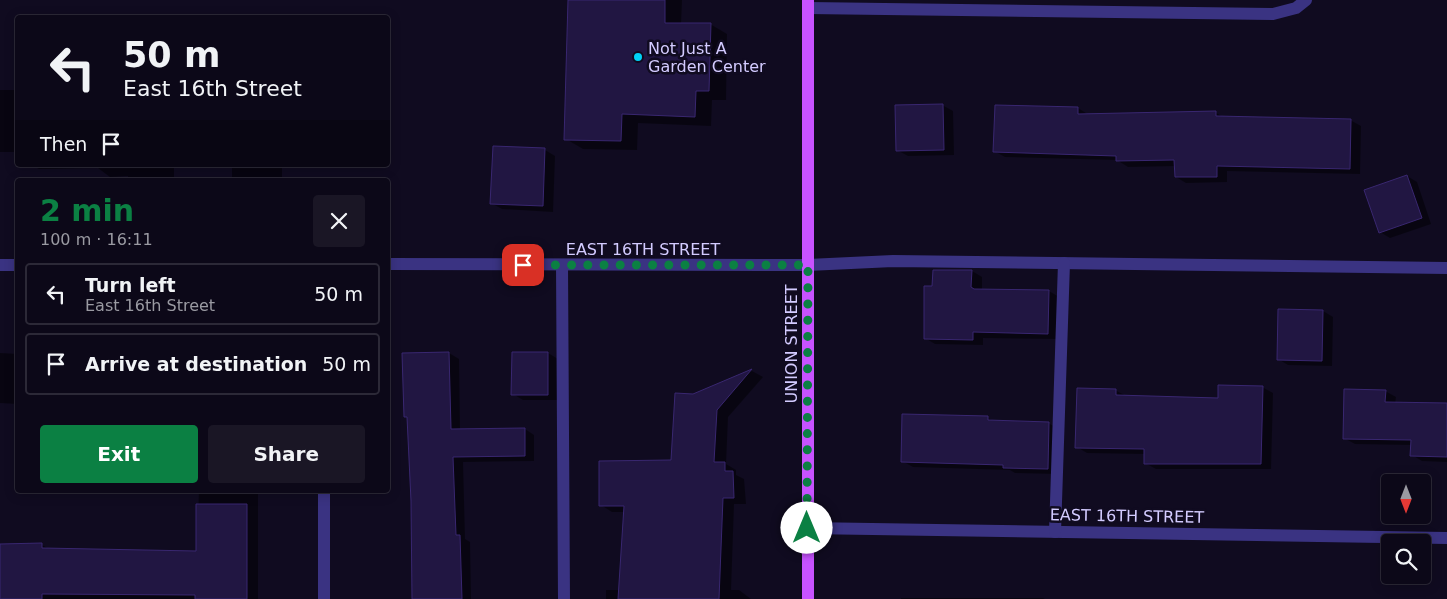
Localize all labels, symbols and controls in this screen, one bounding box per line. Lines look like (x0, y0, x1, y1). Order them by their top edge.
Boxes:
icon: left (40, 35, 105, 100)
text: 50 m (123, 35, 220, 75)
place label: Not Just A Garden Center (648, 39, 766, 76)
marker: Not Just A Garden Center (632, 51, 644, 63)
text: East 16th Street (123, 76, 302, 101)
icon: arrive (97, 130, 125, 158)
text: Then (40, 133, 87, 155)
text: 2 min (40, 193, 134, 228)
button: close (313, 195, 365, 247)
text: 100 m · 16:11 (40, 230, 153, 249)
street label: EAST 16TH STREET (566, 240, 720, 259)
pin (502, 244, 544, 286)
icon: arrive (509, 251, 537, 279)
text: Turn left (85, 274, 176, 296)
icon: left (42, 280, 70, 308)
text: 50 m (314, 283, 363, 305)
street label: UNION STREET (782, 284, 801, 404)
text: East 16th Street (85, 296, 215, 315)
icon: arrive (42, 350, 70, 378)
text: Arrive at destination (85, 353, 307, 375)
text: 50 m (322, 353, 371, 375)
button: Exit (40, 425, 198, 483)
button: Share (208, 425, 365, 483)
north arrow (1381, 474, 1431, 524)
map controls (1381, 474, 1431, 584)
position arrow (780, 501, 832, 553)
street label: EAST 16TH STREET (1050, 505, 1205, 527)
button: search (1381, 534, 1431, 584)

